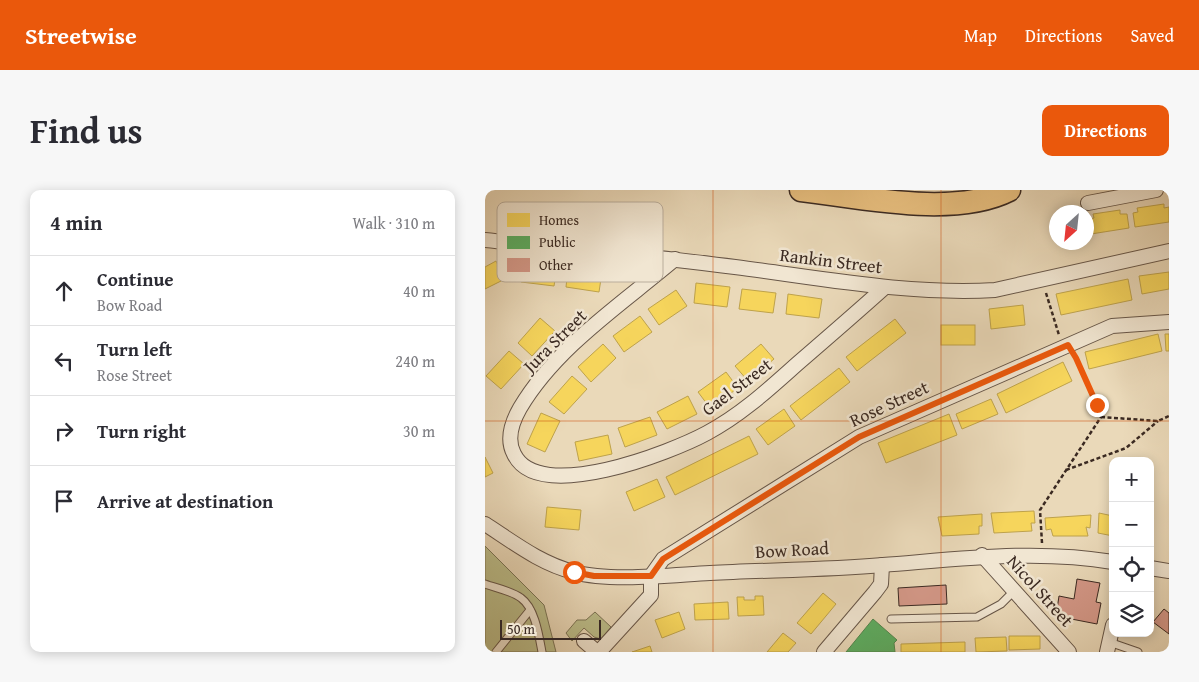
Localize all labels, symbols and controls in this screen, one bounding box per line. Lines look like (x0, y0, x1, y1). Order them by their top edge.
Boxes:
text: Streetwise (25, 18, 137, 53)
text: Map (964, 22, 997, 49)
text: Directions (1025, 22, 1102, 49)
text: Saved (1130, 22, 1174, 49)
text: Find us (30, 105, 143, 156)
button: Directions (1042, 105, 1169, 156)
legend (497, 202, 663, 282)
north arrow (1049, 205, 1094, 250)
text: 4 min (50, 207, 102, 238)
text: Homes (539, 210, 579, 230)
text: Walk · 310 m (352, 211, 435, 235)
text: Public (539, 232, 575, 252)
street label: Rankin Street (778, 241, 884, 280)
text: Other (539, 255, 573, 275)
text: Continue (97, 265, 174, 293)
icon: ahead (50, 277, 78, 305)
text: 40 m (403, 279, 435, 303)
text: Bow Road (97, 293, 162, 317)
street label: Jura Street (515, 302, 593, 380)
text: Turn left (97, 335, 172, 363)
icon: left (50, 347, 78, 375)
text: 240 m (395, 349, 435, 373)
street label: Gael Street (696, 351, 778, 422)
text: Rose Street (97, 363, 172, 387)
street label: Rose Street (845, 373, 933, 434)
route end (1086, 394, 1109, 417)
icon: right (50, 417, 78, 445)
text: Turn right (97, 417, 186, 445)
text: 30 m (403, 419, 435, 443)
map controls (1109, 457, 1154, 637)
button: + (1109, 457, 1154, 502)
icon: arrive (50, 487, 78, 515)
text: Arrive at destination (97, 487, 273, 515)
button: − (1109, 502, 1154, 547)
street label: Bow Road (755, 534, 830, 565)
button: locate (1109, 547, 1154, 592)
street label: Nicol Street (1001, 549, 1080, 633)
route start (563, 561, 586, 584)
button: layers (1109, 592, 1154, 637)
scale bar (500, 617, 601, 640)
text: 50 m (507, 619, 535, 639)

